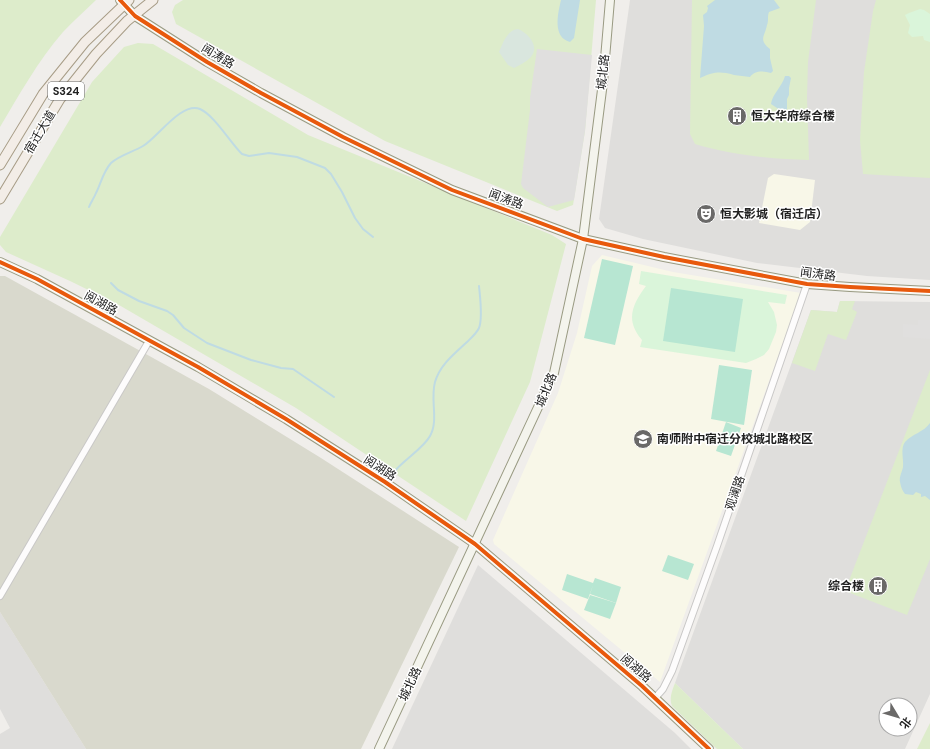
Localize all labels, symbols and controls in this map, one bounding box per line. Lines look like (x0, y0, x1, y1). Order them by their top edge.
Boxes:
street label: 闻涛路 (198, 40, 238, 72)
street label: 城北路 (593, 53, 613, 91)
road number: S324 (48, 82, 84, 100)
building icon: 恒大华府综合楼 (726, 105, 748, 127)
street label: 宿迁大道 (21, 107, 59, 157)
place label: 恒大华府综合楼 (751, 108, 835, 124)
street label: 闻涛路 (486, 185, 526, 213)
theatre icon: 恒大影城（宿迁店） (695, 203, 717, 225)
place label: 恒大影城（宿迁店） (720, 206, 828, 222)
street label: 闻涛路 (799, 264, 837, 284)
street label: 阅湖路 (81, 287, 121, 319)
street label: 城北路 (532, 370, 560, 410)
school or university icon: 南师附中宿迁分校城北路校区 (632, 428, 654, 450)
place label: 南师附中宿迁分校城北路校区 (657, 431, 813, 447)
street label: 阅湖路 (361, 451, 399, 485)
street label: 观澜路 (722, 473, 748, 513)
building icon: 综合楼 (867, 575, 889, 597)
place label: 综合楼 (828, 578, 864, 594)
street label: 阅湖路 (617, 650, 655, 686)
street label: 城北路 (395, 664, 425, 704)
north arrow (878, 697, 918, 737)
text: 北 (897, 715, 915, 732)

